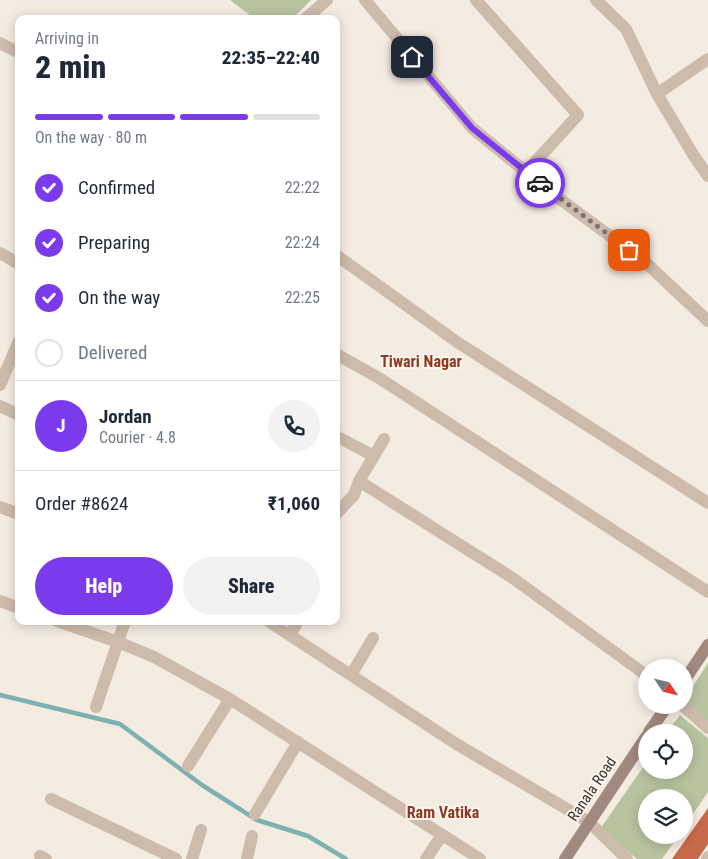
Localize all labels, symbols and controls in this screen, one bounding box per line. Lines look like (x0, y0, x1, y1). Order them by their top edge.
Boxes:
text: Arriving in (35, 29, 99, 48)
pin (391, 36, 433, 78)
icon: home (398, 43, 426, 71)
text: 22:35–22:40 (222, 46, 320, 69)
text: 2 min (35, 48, 106, 86)
text: On the way · 80 m (35, 128, 147, 147)
courier (515, 158, 565, 208)
icon: car (526, 169, 554, 197)
icon: check (35, 174, 63, 202)
text: Confirmed (78, 176, 155, 199)
text: 22:22 (285, 178, 320, 197)
icon: check (35, 229, 63, 257)
pin (608, 229, 650, 271)
text: Preparing (78, 231, 150, 254)
text: 22:24 (285, 233, 320, 252)
icon: bag (615, 236, 643, 264)
icon: check (35, 284, 63, 312)
text: On the way (78, 286, 160, 309)
text: 22:25 (285, 288, 320, 307)
text: Delivered (78, 341, 147, 364)
district label: Tiwari Nagar (380, 352, 462, 371)
button: phone (268, 400, 320, 452)
text: Jordan (99, 405, 152, 428)
text: J (56, 414, 66, 437)
text: Courier · 4.8 (99, 428, 176, 447)
text: Order #8624 (35, 492, 128, 515)
text: ₹1,060 (268, 492, 320, 515)
button: Help (35, 557, 173, 615)
button: Share (183, 557, 320, 615)
north arrow (638, 659, 692, 714)
map controls (638, 659, 693, 844)
button: locate (638, 724, 693, 779)
street label: Ranala Road (564, 753, 620, 825)
button: layers (638, 789, 693, 844)
district label: Ram Vatika (407, 803, 480, 822)

